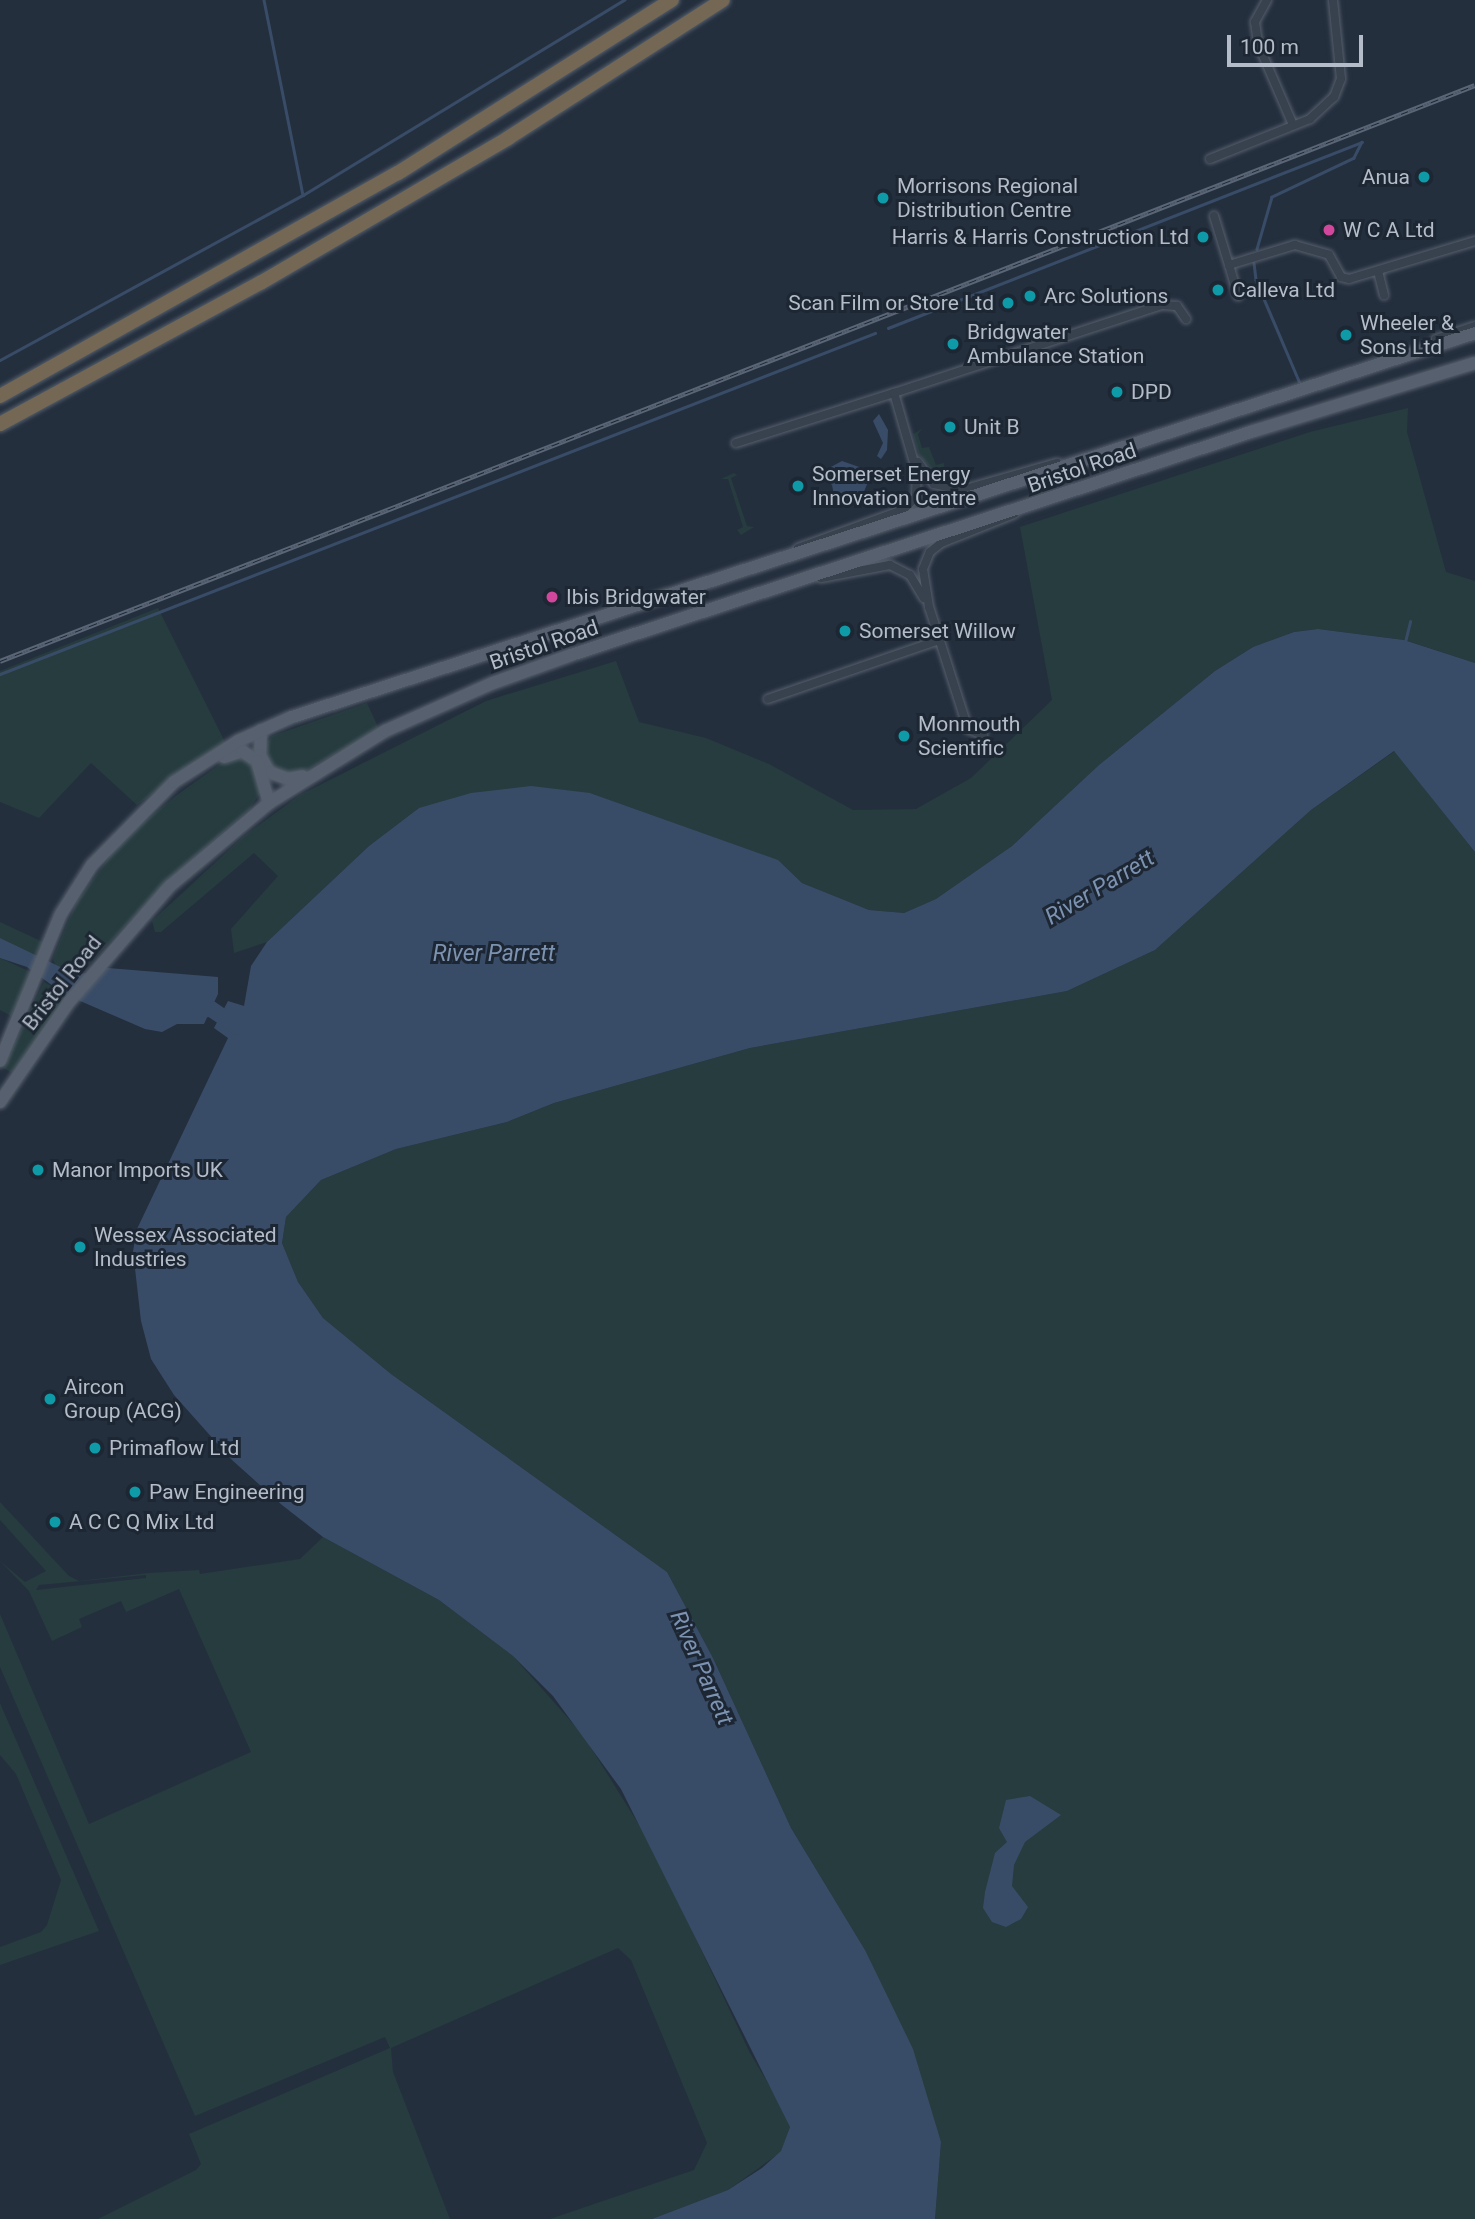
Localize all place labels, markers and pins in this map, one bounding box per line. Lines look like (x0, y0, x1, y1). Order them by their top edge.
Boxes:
place label: Anua (1362, 164, 1410, 190)
marker: Anua (1416, 169, 1432, 185)
place label: Morrisons Regional Distribution Centre (897, 173, 1078, 223)
marker: Morrisons Regional Distribution Centre (875, 190, 891, 206)
place label: W C A Ltd (1343, 217, 1435, 243)
marker: W C A Ltd (1321, 222, 1337, 238)
place label: Harris & Harris Construction Ltd (892, 224, 1189, 250)
marker: Harris & Harris Construction Ltd (1195, 229, 1211, 245)
place label: Calleva Ltd (1232, 277, 1335, 303)
marker: Calleva Ltd (1210, 282, 1226, 298)
place label: Arc Solutions (1044, 283, 1168, 309)
marker: Arc Solutions (1022, 288, 1038, 304)
place label: Scan Film or Store Ltd (788, 290, 994, 316)
marker: Scan Film or Store Ltd (1000, 295, 1016, 311)
place label: Wheeler & Sons Ltd (1360, 310, 1454, 360)
place label: Bridgwater Ambulance Station (967, 319, 1144, 369)
marker: Wheeler & Sons Ltd (1338, 327, 1354, 343)
marker: Bridgwater Ambulance Station (945, 336, 961, 352)
place label: DPD (1131, 379, 1172, 405)
marker: DPD (1109, 384, 1125, 400)
place label: Unit B (964, 414, 1019, 440)
marker: Unit B (942, 419, 958, 435)
place label: Somerset Energy Innovation Centre (812, 461, 976, 511)
marker: Somerset Energy Innovation Centre (790, 478, 806, 494)
place label: Ibis Bridgwater (566, 584, 706, 610)
marker: Ibis Bridgwater (544, 589, 560, 605)
place label: Somerset Willow (859, 618, 1016, 644)
marker: Somerset Willow (837, 623, 853, 639)
place label: Monmouth Scientific (918, 711, 1020, 761)
marker: Monmouth Scientific (896, 728, 912, 744)
place label: Manor Imports UK (52, 1157, 223, 1183)
marker: Manor Imports UK (30, 1162, 46, 1178)
place label: Wessex Associated Industries (94, 1222, 277, 1272)
marker: Wessex Associated Industries (72, 1239, 88, 1255)
place label: Aircon Group (ACG) (64, 1374, 182, 1424)
marker: Aircon Group (ACG) (42, 1391, 58, 1407)
place label: Primaflow Ltd (109, 1435, 239, 1461)
marker: Primaflow Ltd (87, 1440, 103, 1456)
place label: Paw Engineering (149, 1479, 304, 1505)
marker: Paw Engineering (127, 1484, 143, 1500)
place label: A C C Q Mix Ltd (69, 1509, 214, 1535)
marker: A C C Q Mix Ltd (47, 1514, 63, 1530)

